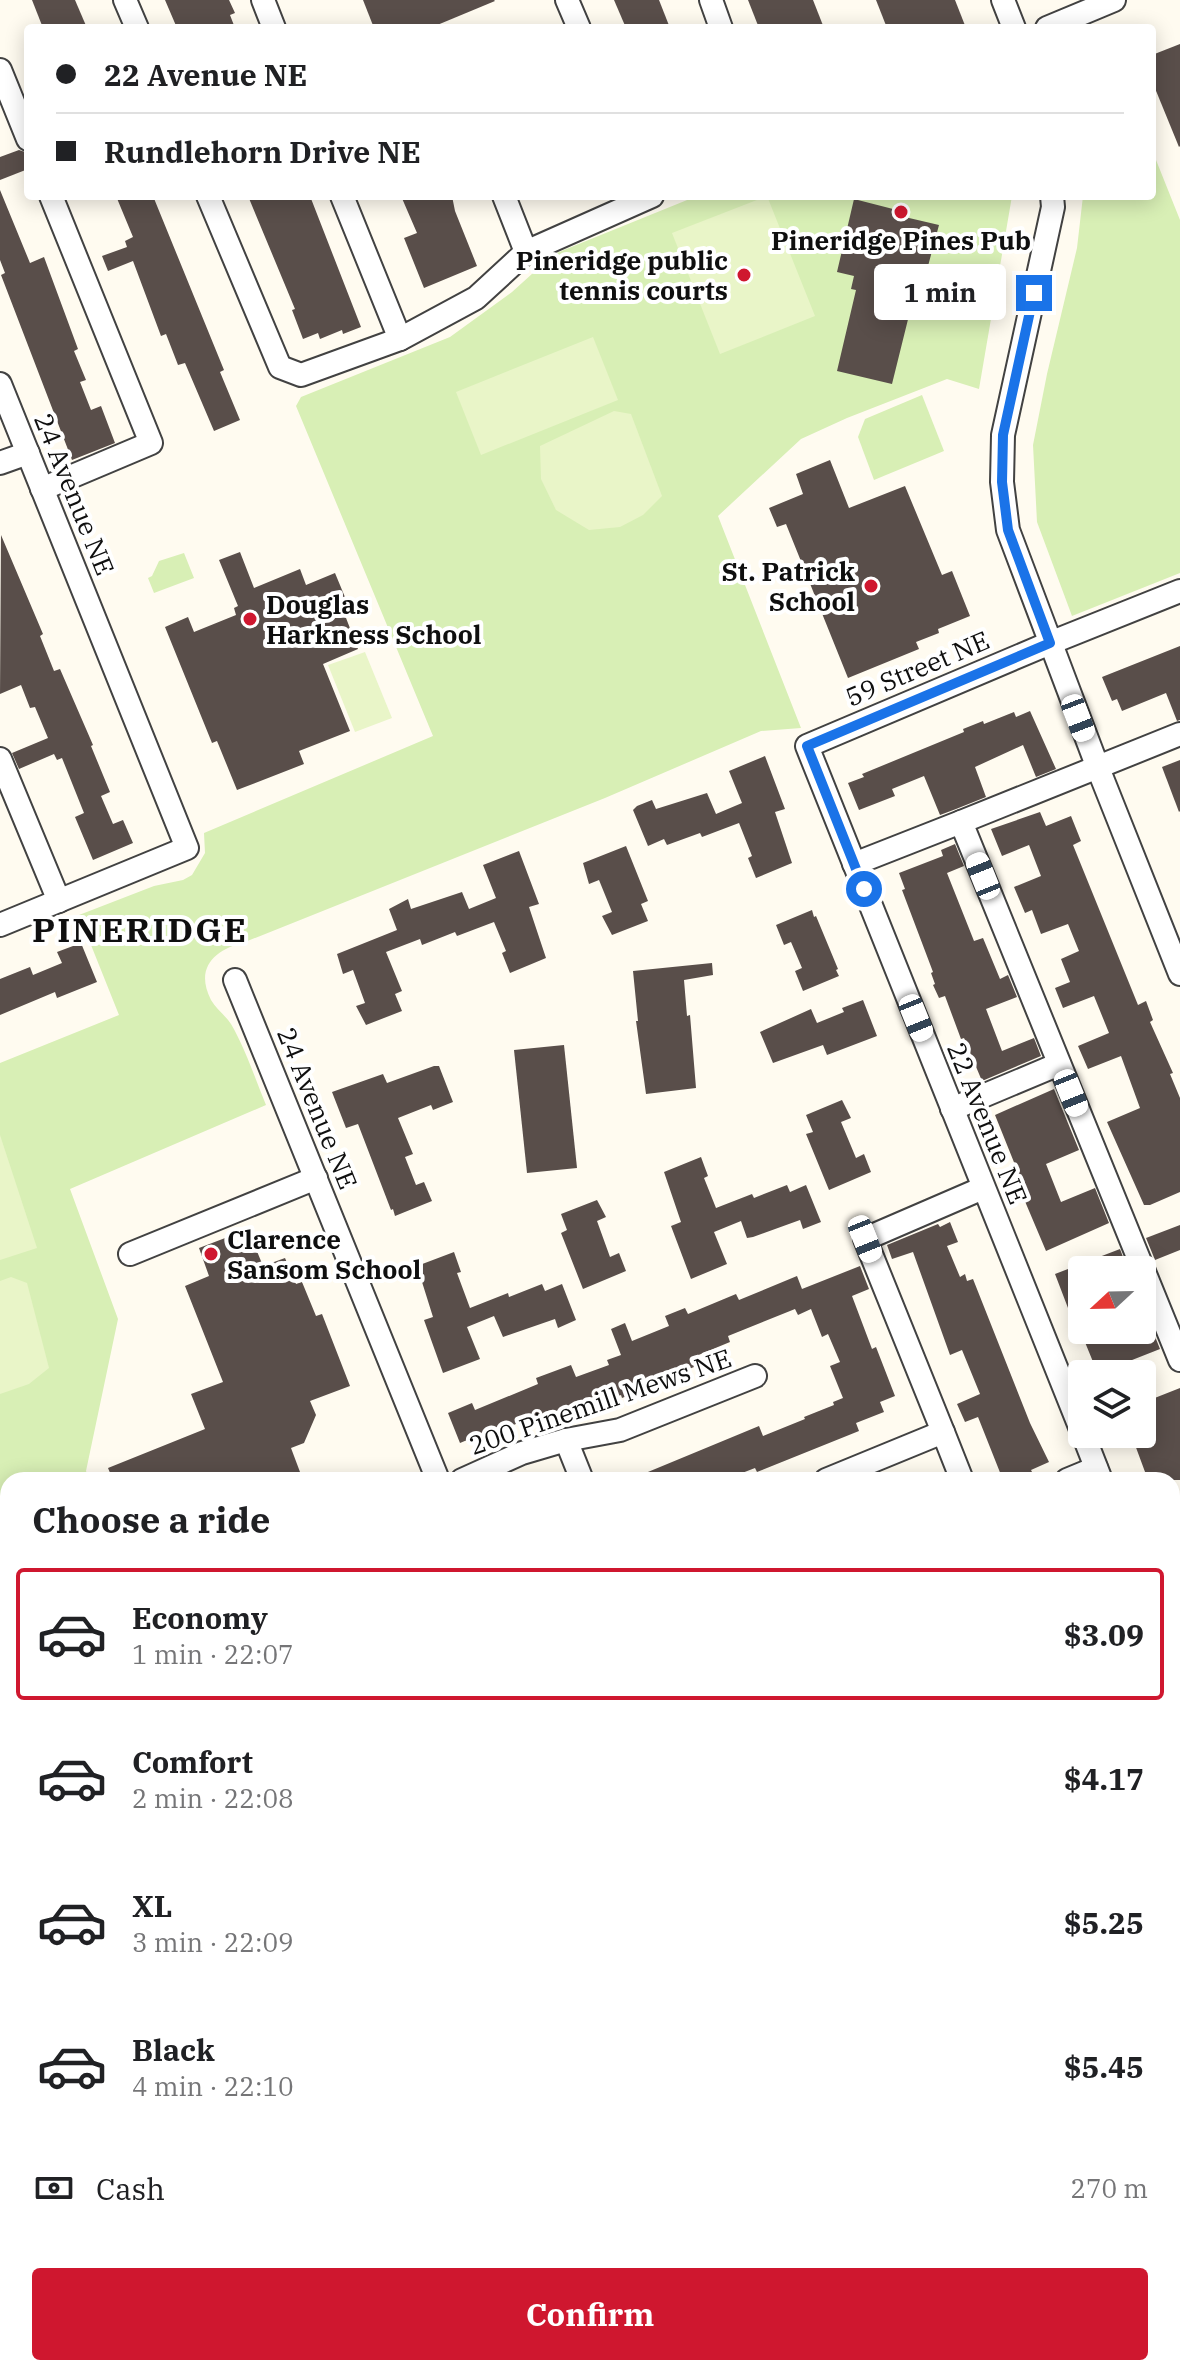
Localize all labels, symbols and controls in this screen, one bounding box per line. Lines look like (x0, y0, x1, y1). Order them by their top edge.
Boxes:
text: 22 Avenue NE (104, 55, 307, 94)
text: Rundlehorn Drive NE (104, 132, 421, 171)
marker: Pineridge Pines Pub (892, 203, 910, 221)
place label: Pineridge Pines Pub (771, 223, 1031, 257)
place label: Pineridge public tennis courts (516, 243, 728, 307)
callout: 1 min (874, 265, 1006, 321)
marker: Pineridge public tennis courts (735, 266, 753, 284)
text: 1 min (904, 275, 976, 309)
route end (1016, 275, 1052, 311)
street label: 24 Avenue NE (27, 408, 123, 580)
place label: St. Patrick School (721, 554, 856, 618)
marker: St. Patrick School (862, 577, 880, 595)
place label: Douglas Harkness School (266, 587, 481, 651)
marker: Douglas Harkness School (241, 610, 259, 628)
street label: 59 Street NE (840, 622, 994, 714)
car (1058, 691, 1098, 745)
car (963, 849, 1003, 903)
route start (846, 871, 882, 907)
district label: PINERIDGE (32, 907, 248, 951)
car (896, 991, 936, 1045)
street label: 24 Avenue NE (270, 1022, 366, 1194)
street label: 22 Avenue NE (940, 1037, 1036, 1209)
car (1051, 1066, 1091, 1120)
car (845, 1212, 885, 1266)
place label: Clarence Sansom School (227, 1222, 421, 1286)
marker: Clarence Sansom School (202, 1245, 220, 1263)
north arrow (1068, 1256, 1156, 1344)
map controls (1068, 1256, 1156, 1448)
street label: 200 Pinemill Mews NE (465, 1340, 735, 1462)
button: layers (1068, 1360, 1156, 1448)
text: Choose a ride (32, 1496, 271, 1543)
icon: car (36, 1598, 108, 1670)
text: Economy (132, 1598, 268, 1637)
text: $3.09 (1064, 1615, 1144, 1654)
text: 1 min · 22:07 (132, 1637, 294, 1671)
icon: car (36, 1742, 108, 1814)
text: Comfort (132, 1742, 253, 1781)
text: $4.17 (1064, 1759, 1144, 1798)
text: 2 min · 22:08 (132, 1781, 294, 1815)
icon: car (36, 1886, 108, 1958)
text: XL (132, 1886, 172, 1925)
text: $5.25 (1064, 1903, 1144, 1942)
text: 3 min · 22:09 (132, 1925, 294, 1959)
icon: car (36, 2030, 108, 2102)
text: Black (132, 2030, 215, 2069)
text: $5.45 (1064, 2047, 1144, 2086)
text: 4 min · 22:10 (132, 2069, 294, 2103)
icon: cash (32, 2166, 76, 2210)
text: Cash (96, 2169, 165, 2208)
text: 270 m (1070, 2171, 1148, 2205)
button: Confirm (32, 2268, 1148, 2360)

